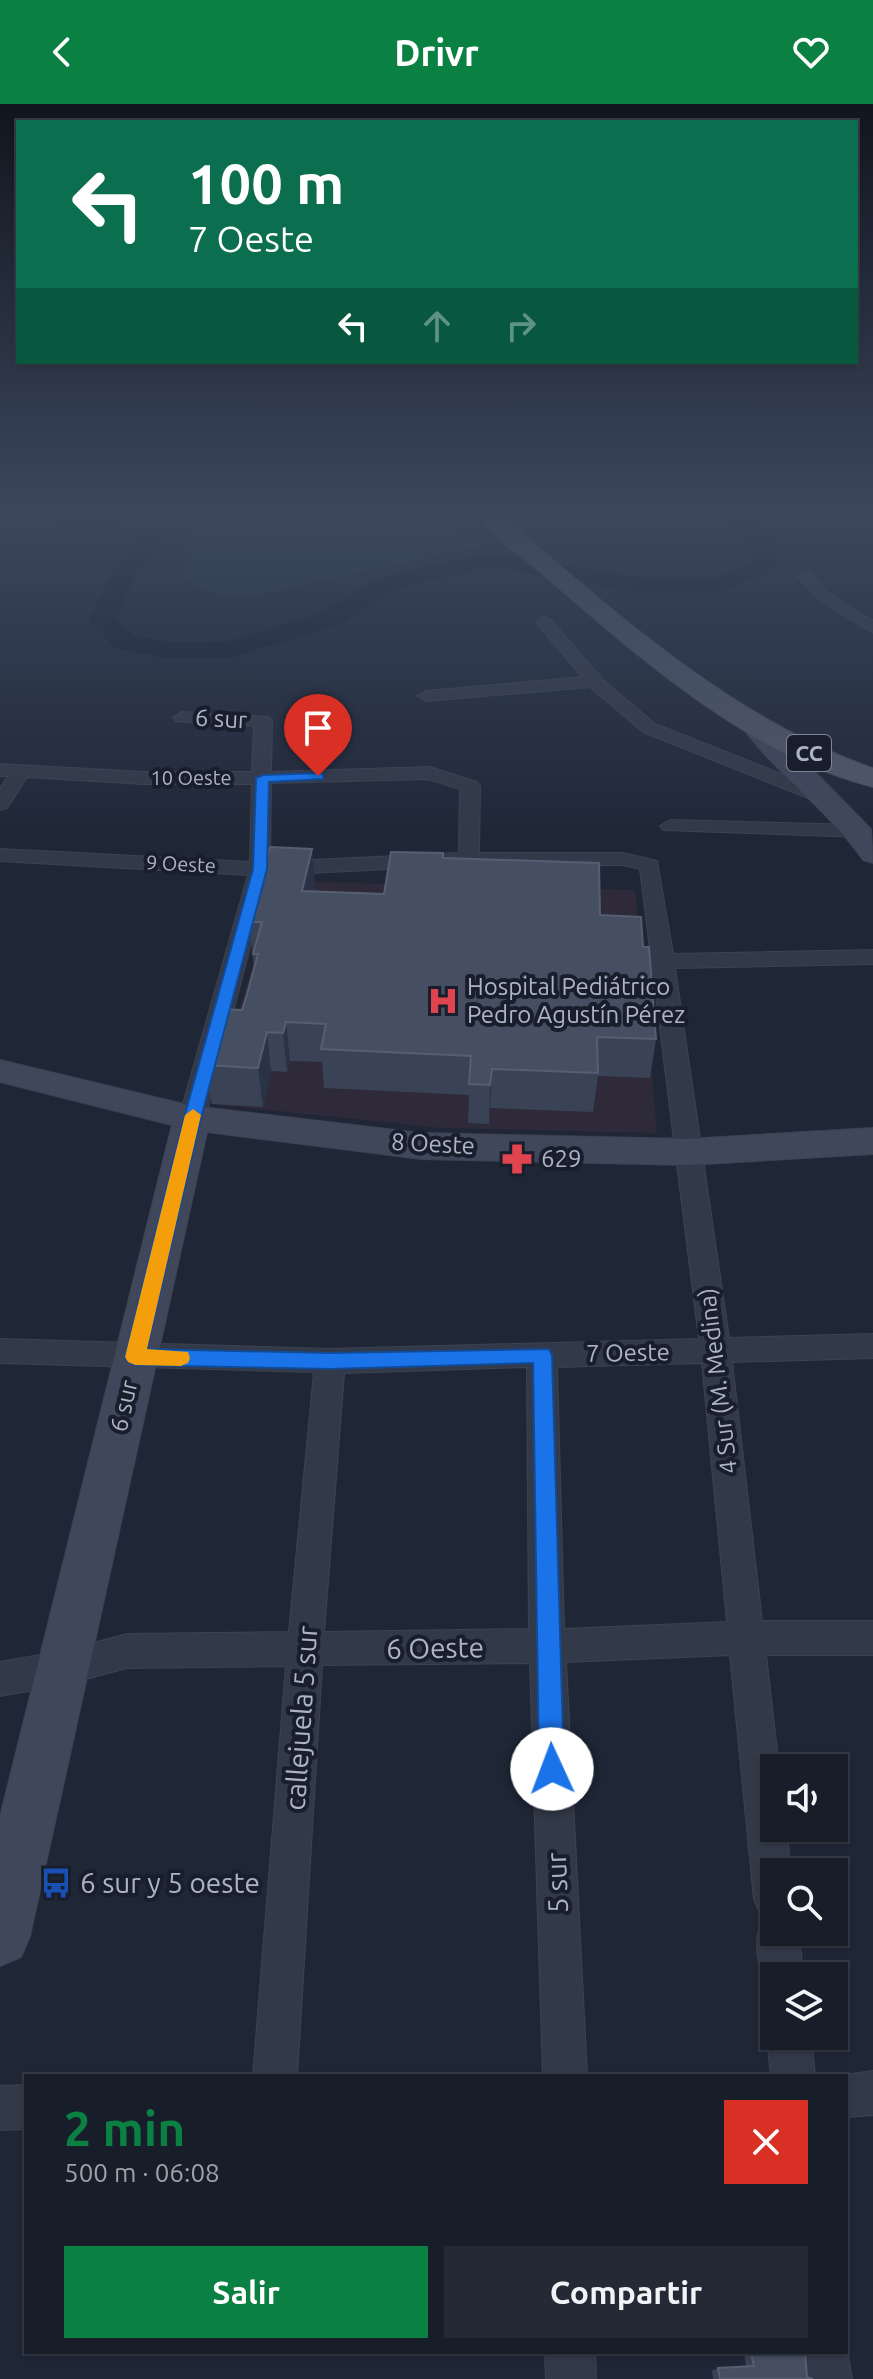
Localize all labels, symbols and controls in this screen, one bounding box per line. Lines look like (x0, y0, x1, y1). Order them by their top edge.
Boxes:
icon: back (40, 30, 84, 74)
icon: heart (789, 30, 833, 74)
text: Drivr (394, 32, 479, 73)
icon: left (56, 152, 160, 256)
text: 100 m (188, 152, 344, 215)
text: 7 Oeste (188, 218, 314, 259)
icon: left (331, 304, 375, 348)
icon: ahead (415, 304, 459, 348)
icon: right (499, 304, 543, 348)
pin (284, 694, 352, 776)
street label: 6 sur (194, 704, 248, 733)
icon: arrive (296, 706, 340, 750)
road number: CC (787, 735, 831, 771)
street label: 10 Oeste (150, 766, 232, 789)
street label: 9 Oeste (145, 850, 217, 877)
place label: Hospital Pediátrico Pedro Agustín Pérez (467, 973, 685, 1028)
hospital icon: Hospital Pediátrico Pedro Agustín Pérez (426, 984, 460, 1018)
street label: 8 Oeste (390, 1128, 476, 1159)
pharmacy icon: 629 (500, 1142, 534, 1176)
place label: 629 (541, 1145, 582, 1172)
street label: 4 Sur (M. Medina) (693, 1287, 742, 1475)
street label: 7 Oeste (586, 1338, 670, 1367)
street label: 6 sur (104, 1377, 143, 1434)
street label: callejuela 5 sur (279, 1624, 322, 1811)
street label: 6 Oeste (386, 1631, 484, 1664)
position arrow (510, 1727, 594, 1811)
map controls (760, 1754, 848, 2050)
button: sound (760, 1754, 848, 1842)
street label: 5 sur (540, 1852, 573, 1914)
button: search (760, 1858, 848, 1946)
bus stop icon: 6 sur y 5 oeste (39, 1866, 73, 1900)
place label: 6 sur y 5 oeste (80, 1867, 260, 1898)
button: layers (760, 1962, 848, 2050)
button: close (724, 2100, 808, 2184)
text: 2 min (64, 2101, 185, 2155)
text: 500 m · 06:08 (64, 2158, 220, 2187)
button: Salir (64, 2246, 428, 2338)
button: Compartir (444, 2246, 808, 2338)

